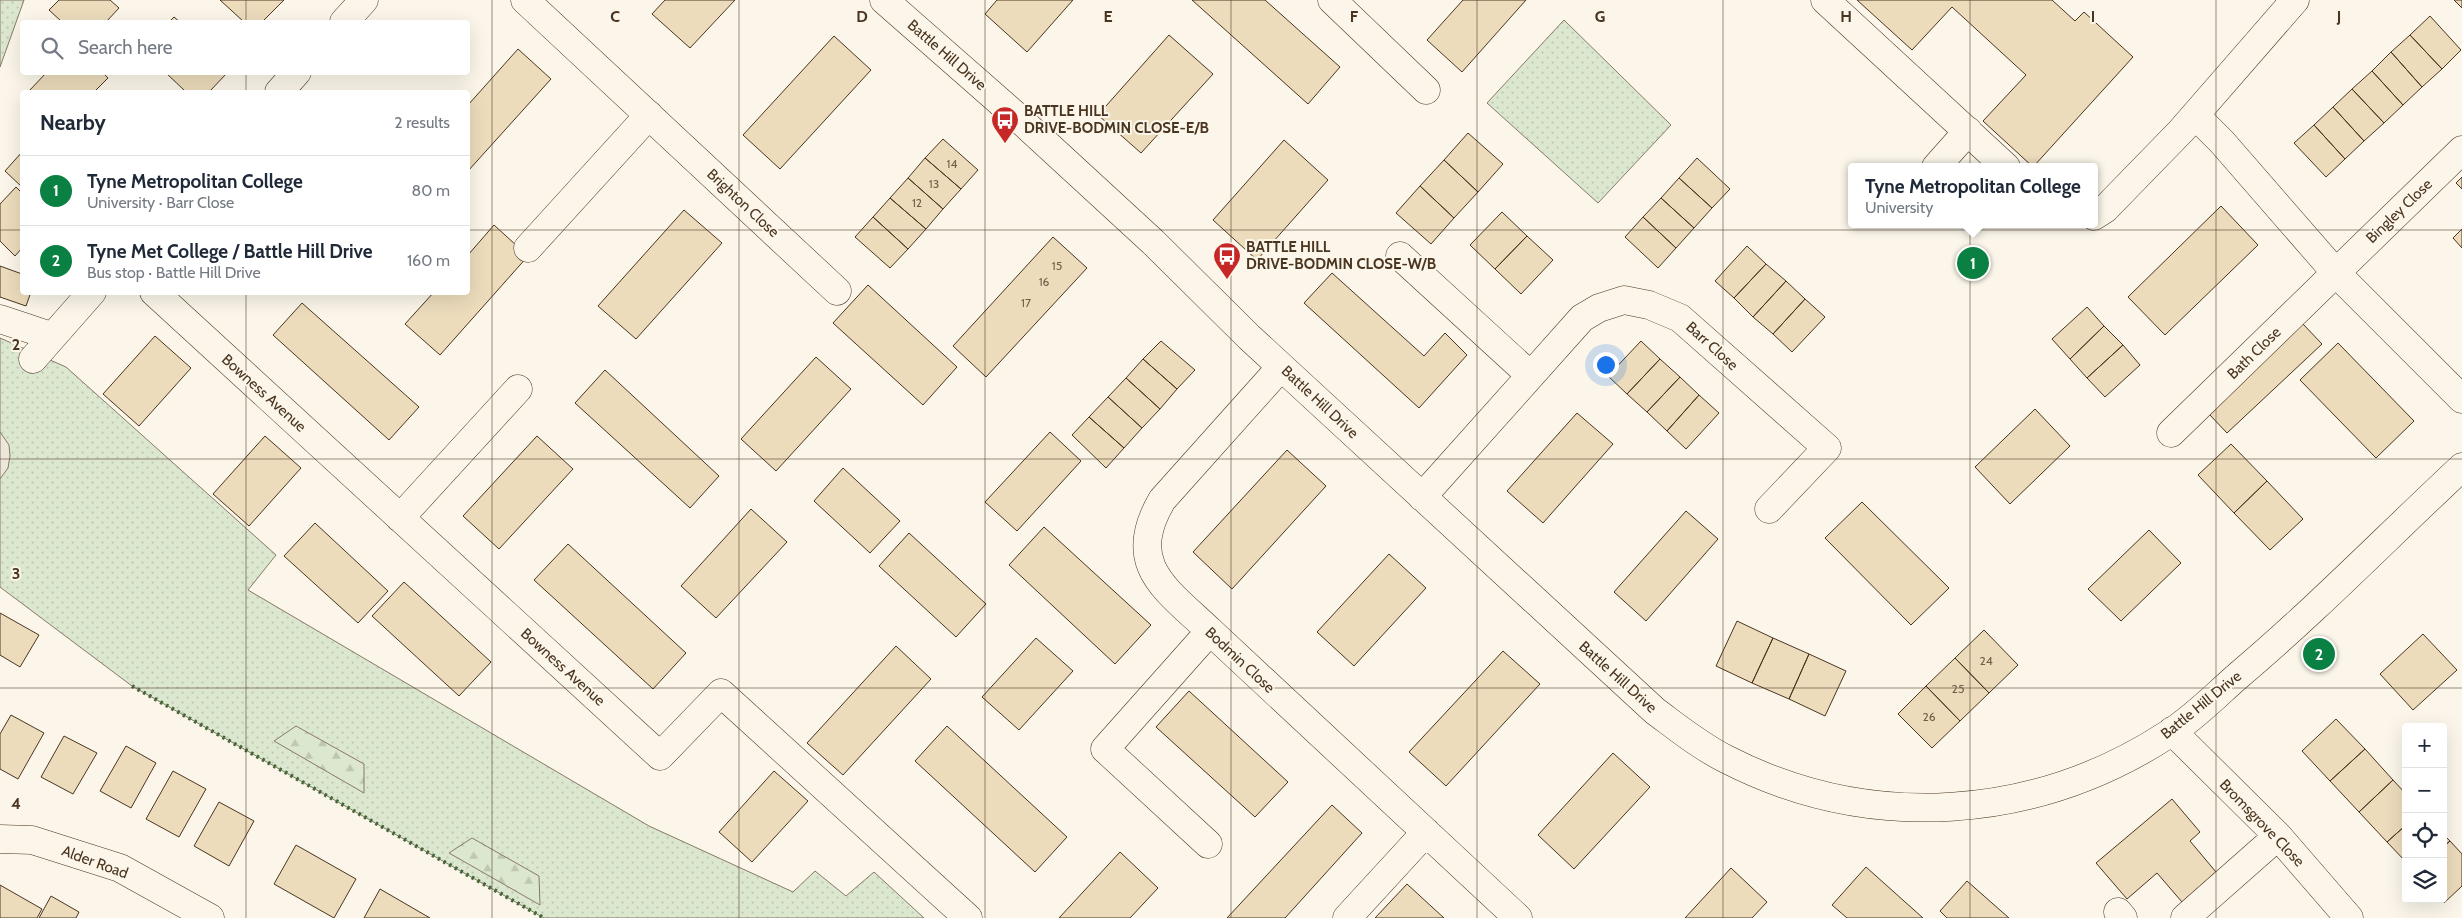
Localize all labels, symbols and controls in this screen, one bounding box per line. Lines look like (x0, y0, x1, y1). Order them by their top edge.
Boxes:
text: C (610, 7, 620, 26)
text: D (856, 7, 868, 26)
text: E (1103, 7, 1113, 26)
text: F (1350, 7, 1359, 26)
text: G (1595, 7, 1605, 26)
text: H (1840, 7, 1852, 26)
text: I (2091, 7, 2095, 26)
text: J (2336, 7, 2341, 26)
street label: Battle Hill Drive (904, 16, 990, 94)
search box (20, 20, 470, 75)
icon: search (38, 34, 66, 62)
text: Search here (78, 36, 172, 59)
place label: BATTLE HILL DRIVE-BODMIN CLOSE-E/B (1024, 102, 1209, 137)
bus stop icon: BATTLE HILL DRIVE-BODMIN CLOSE-E/B (990, 105, 1020, 144)
text: Nearby (40, 110, 106, 135)
text: 2 results (394, 113, 450, 132)
house number: 14 (947, 156, 957, 171)
popup (1848, 163, 2098, 228)
street label: Brighton Close (703, 165, 783, 241)
text: Tyne Metropolitan College (87, 170, 303, 193)
text: Tyne Metropolitan College (1865, 175, 2081, 198)
street label: Bingley Close (2362, 175, 2436, 247)
house number: 13 (929, 176, 939, 191)
text: 1 (53, 181, 59, 200)
text: 80 m (412, 181, 450, 200)
text: University · Barr Close (87, 193, 234, 212)
house number: 12 (912, 195, 922, 210)
text: University (1865, 198, 1933, 217)
place label: BATTLE HILL DRIVE-BODMIN CLOSE-W/B (1246, 238, 1436, 273)
text: Tyne Met College / Battle Hill Drive (87, 240, 373, 263)
bus stop icon: BATTLE HILL DRIVE-BODMIN CLOSE-W/B (1212, 241, 1242, 280)
pin: 1 (1957, 244, 1989, 282)
text: 2 (52, 251, 60, 270)
text: 160 m (407, 251, 450, 270)
house number: 15 (1052, 258, 1062, 273)
text: Bus stop · Battle Hill Drive (87, 263, 261, 282)
house number: 16 (1039, 274, 1050, 289)
house number: 17 (1021, 295, 1031, 310)
street label: Barr Close (1682, 318, 1742, 374)
street label: Bath Close (2223, 323, 2285, 383)
text: 2 (12, 335, 20, 354)
street label: Bowness Avenue (218, 350, 310, 436)
your location (1593, 352, 1619, 378)
street label: Battle Hill Drive (1278, 362, 1362, 442)
text: 3 (12, 564, 20, 583)
street label: Bodmin Close (1202, 623, 1279, 697)
street label: Bowness Avenue (517, 624, 609, 710)
pin: 2 (2303, 635, 2335, 673)
street label: Battle Hill Drive (1575, 637, 1661, 717)
house number: 24 (1979, 653, 1993, 668)
street label: Battle Hill Drive (2157, 667, 2245, 743)
house number: 25 (1952, 681, 1964, 696)
house number: 26 (1922, 709, 1936, 724)
map controls (2402, 723, 2447, 903)
button: + (2402, 723, 2447, 768)
button: − (2402, 768, 2447, 813)
street label: Bromsgrove Close (2216, 776, 2308, 871)
text: 4 (11, 794, 21, 813)
button: locate (2402, 813, 2447, 858)
street label: Alder Road (59, 842, 131, 882)
button: layers (2402, 858, 2447, 903)

